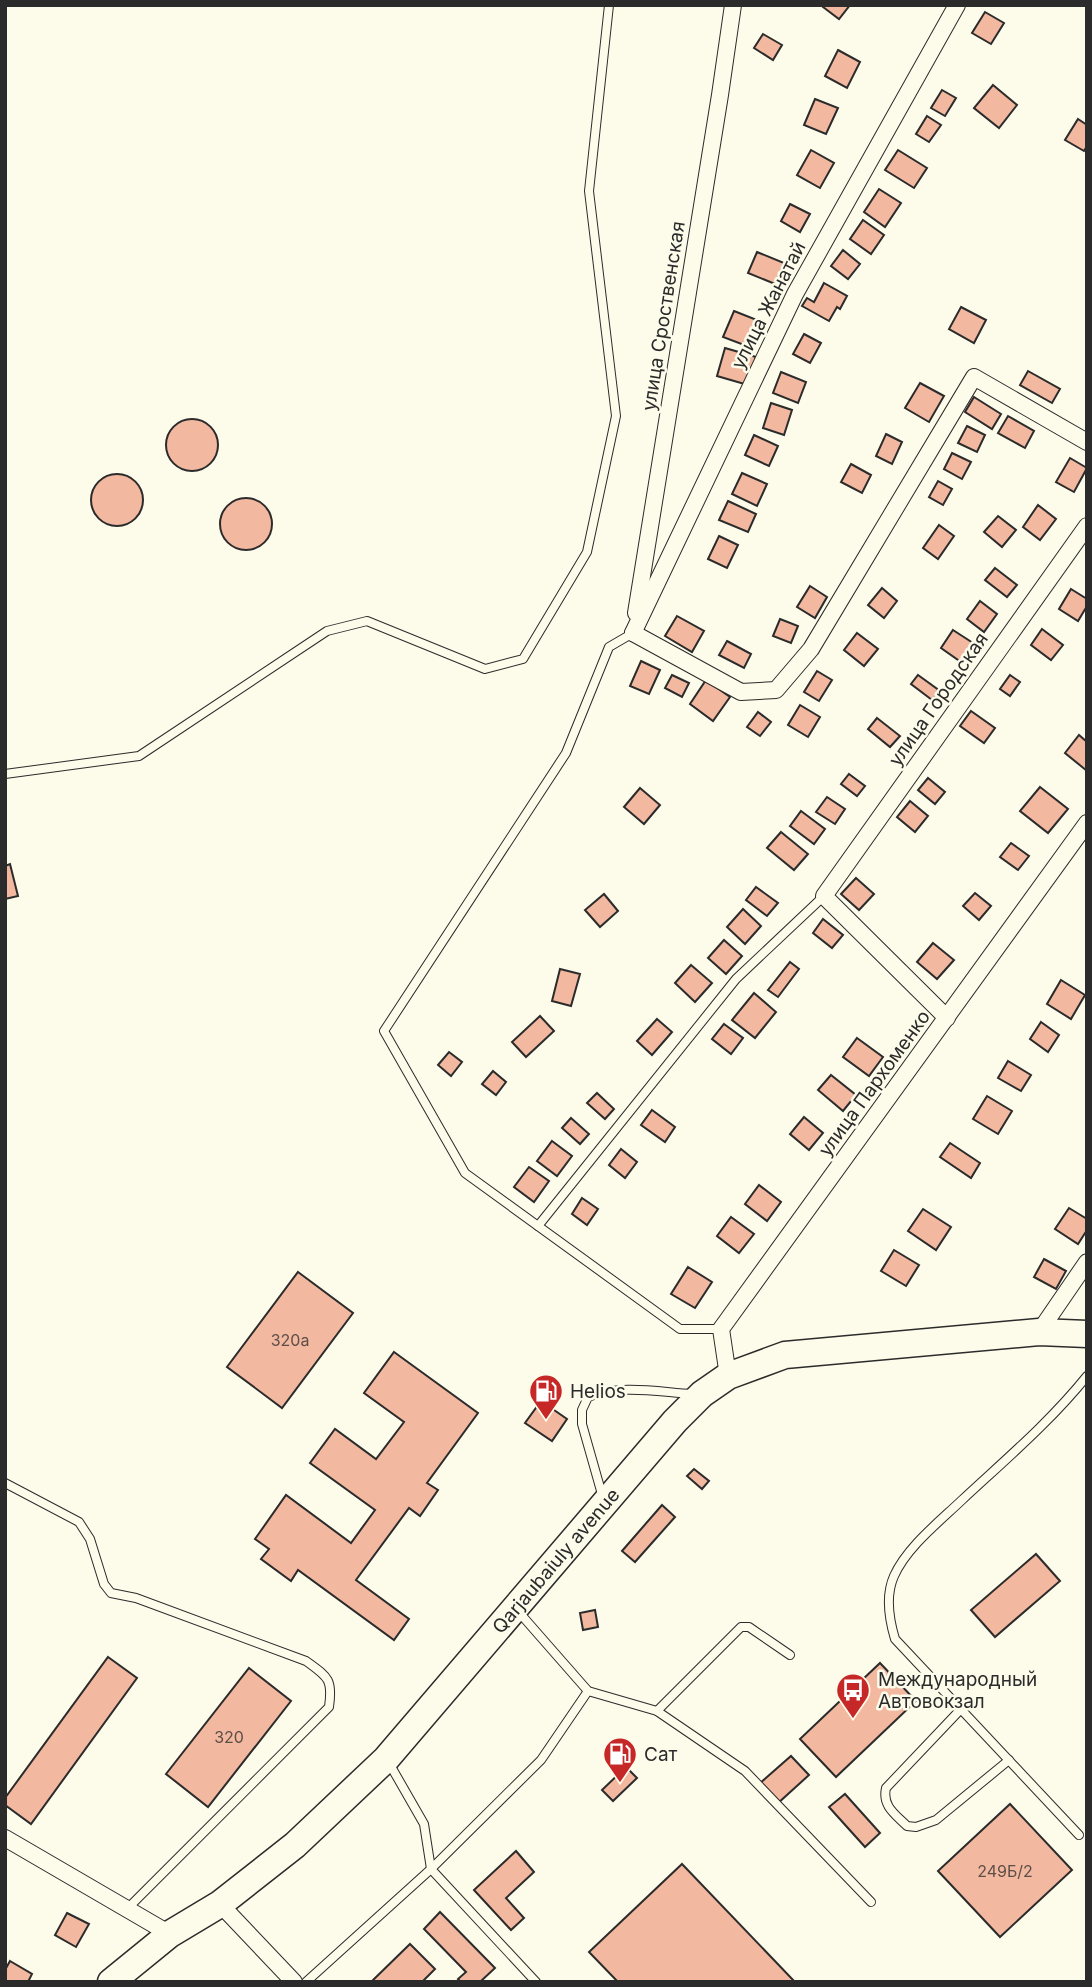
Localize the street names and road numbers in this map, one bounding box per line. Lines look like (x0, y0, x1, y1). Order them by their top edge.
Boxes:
street label: улица Сроственская (637, 220, 690, 413)
street label: улица Жанатай (726, 238, 810, 373)
street label: улица Городская (884, 628, 993, 770)
street label: улица Пархоменко (814, 1006, 935, 1161)
street label: Qarjaubaiuly avenue (488, 1484, 624, 1638)

